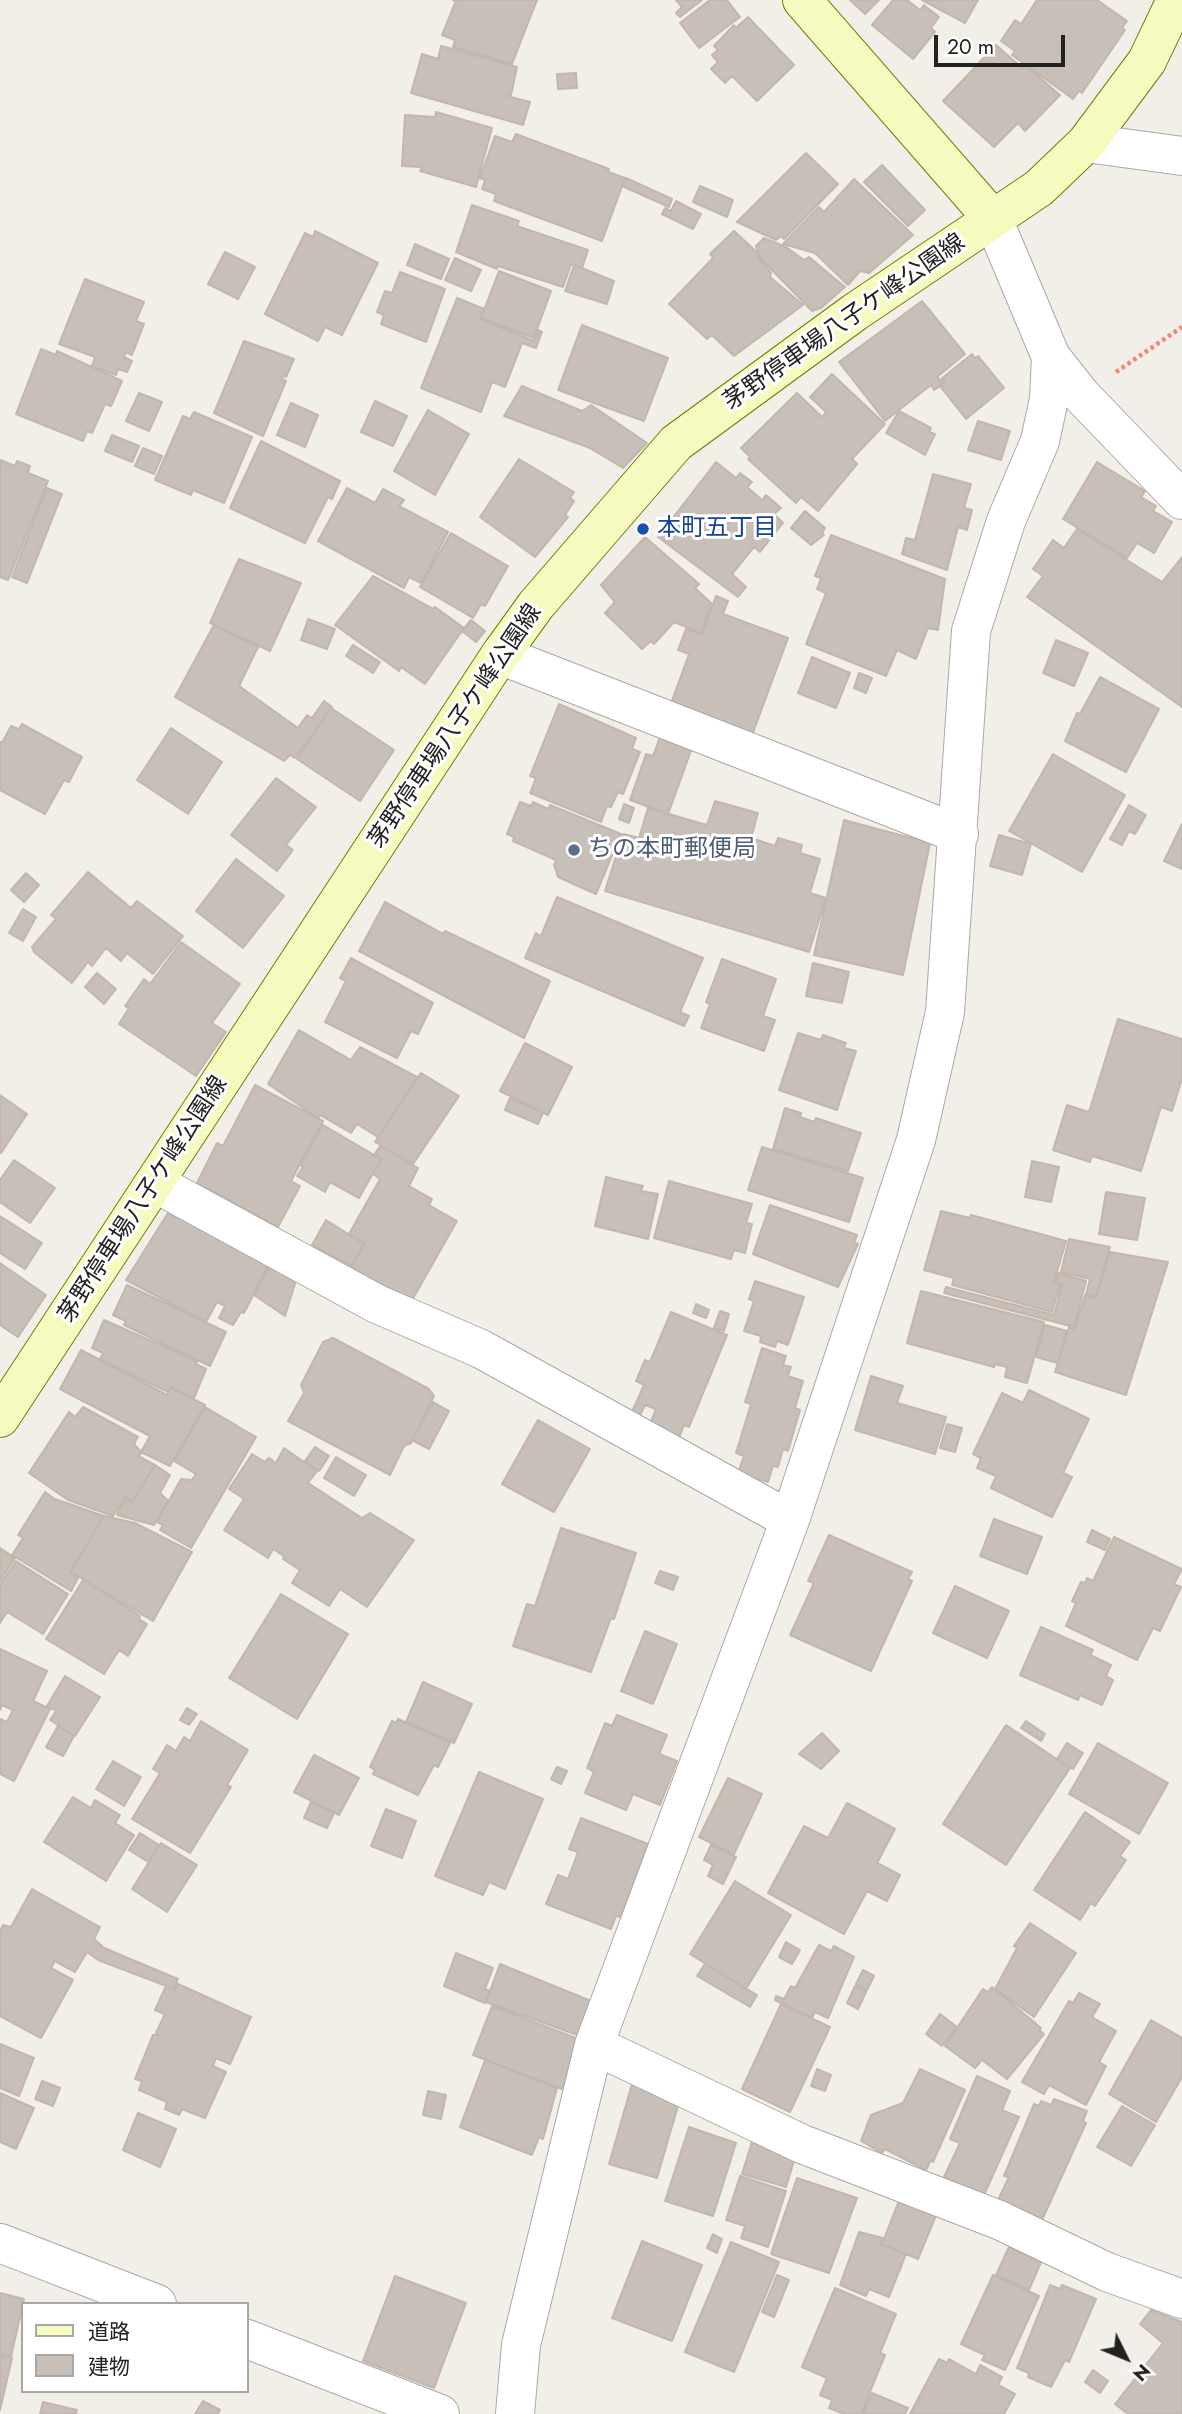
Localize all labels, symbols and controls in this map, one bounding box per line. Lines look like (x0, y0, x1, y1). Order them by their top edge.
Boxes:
scale bar (937, 21, 1068, 65)
text: 20 m (947, 32, 994, 62)
street label: 茅野停車場八子ケ峰公園線 (719, 229, 971, 417)
place label: 本町五丁目 (657, 515, 777, 543)
marker: 本町五丁目 (635, 521, 651, 537)
street label: 茅野停車場八子ケ峰公園線 (364, 600, 548, 854)
place label: ちの本町郵便局 (588, 836, 756, 864)
marker: ちの本町郵便局 (566, 842, 582, 858)
street label: 茅野停車場八子ケ峰公園線 (53, 1071, 235, 1329)
legend (21, 2302, 248, 2393)
text: 道路 (88, 2317, 130, 2347)
north arrow (1091, 2323, 1161, 2393)
text: 建物 (88, 2352, 130, 2382)
text: N (1127, 2358, 1157, 2387)

